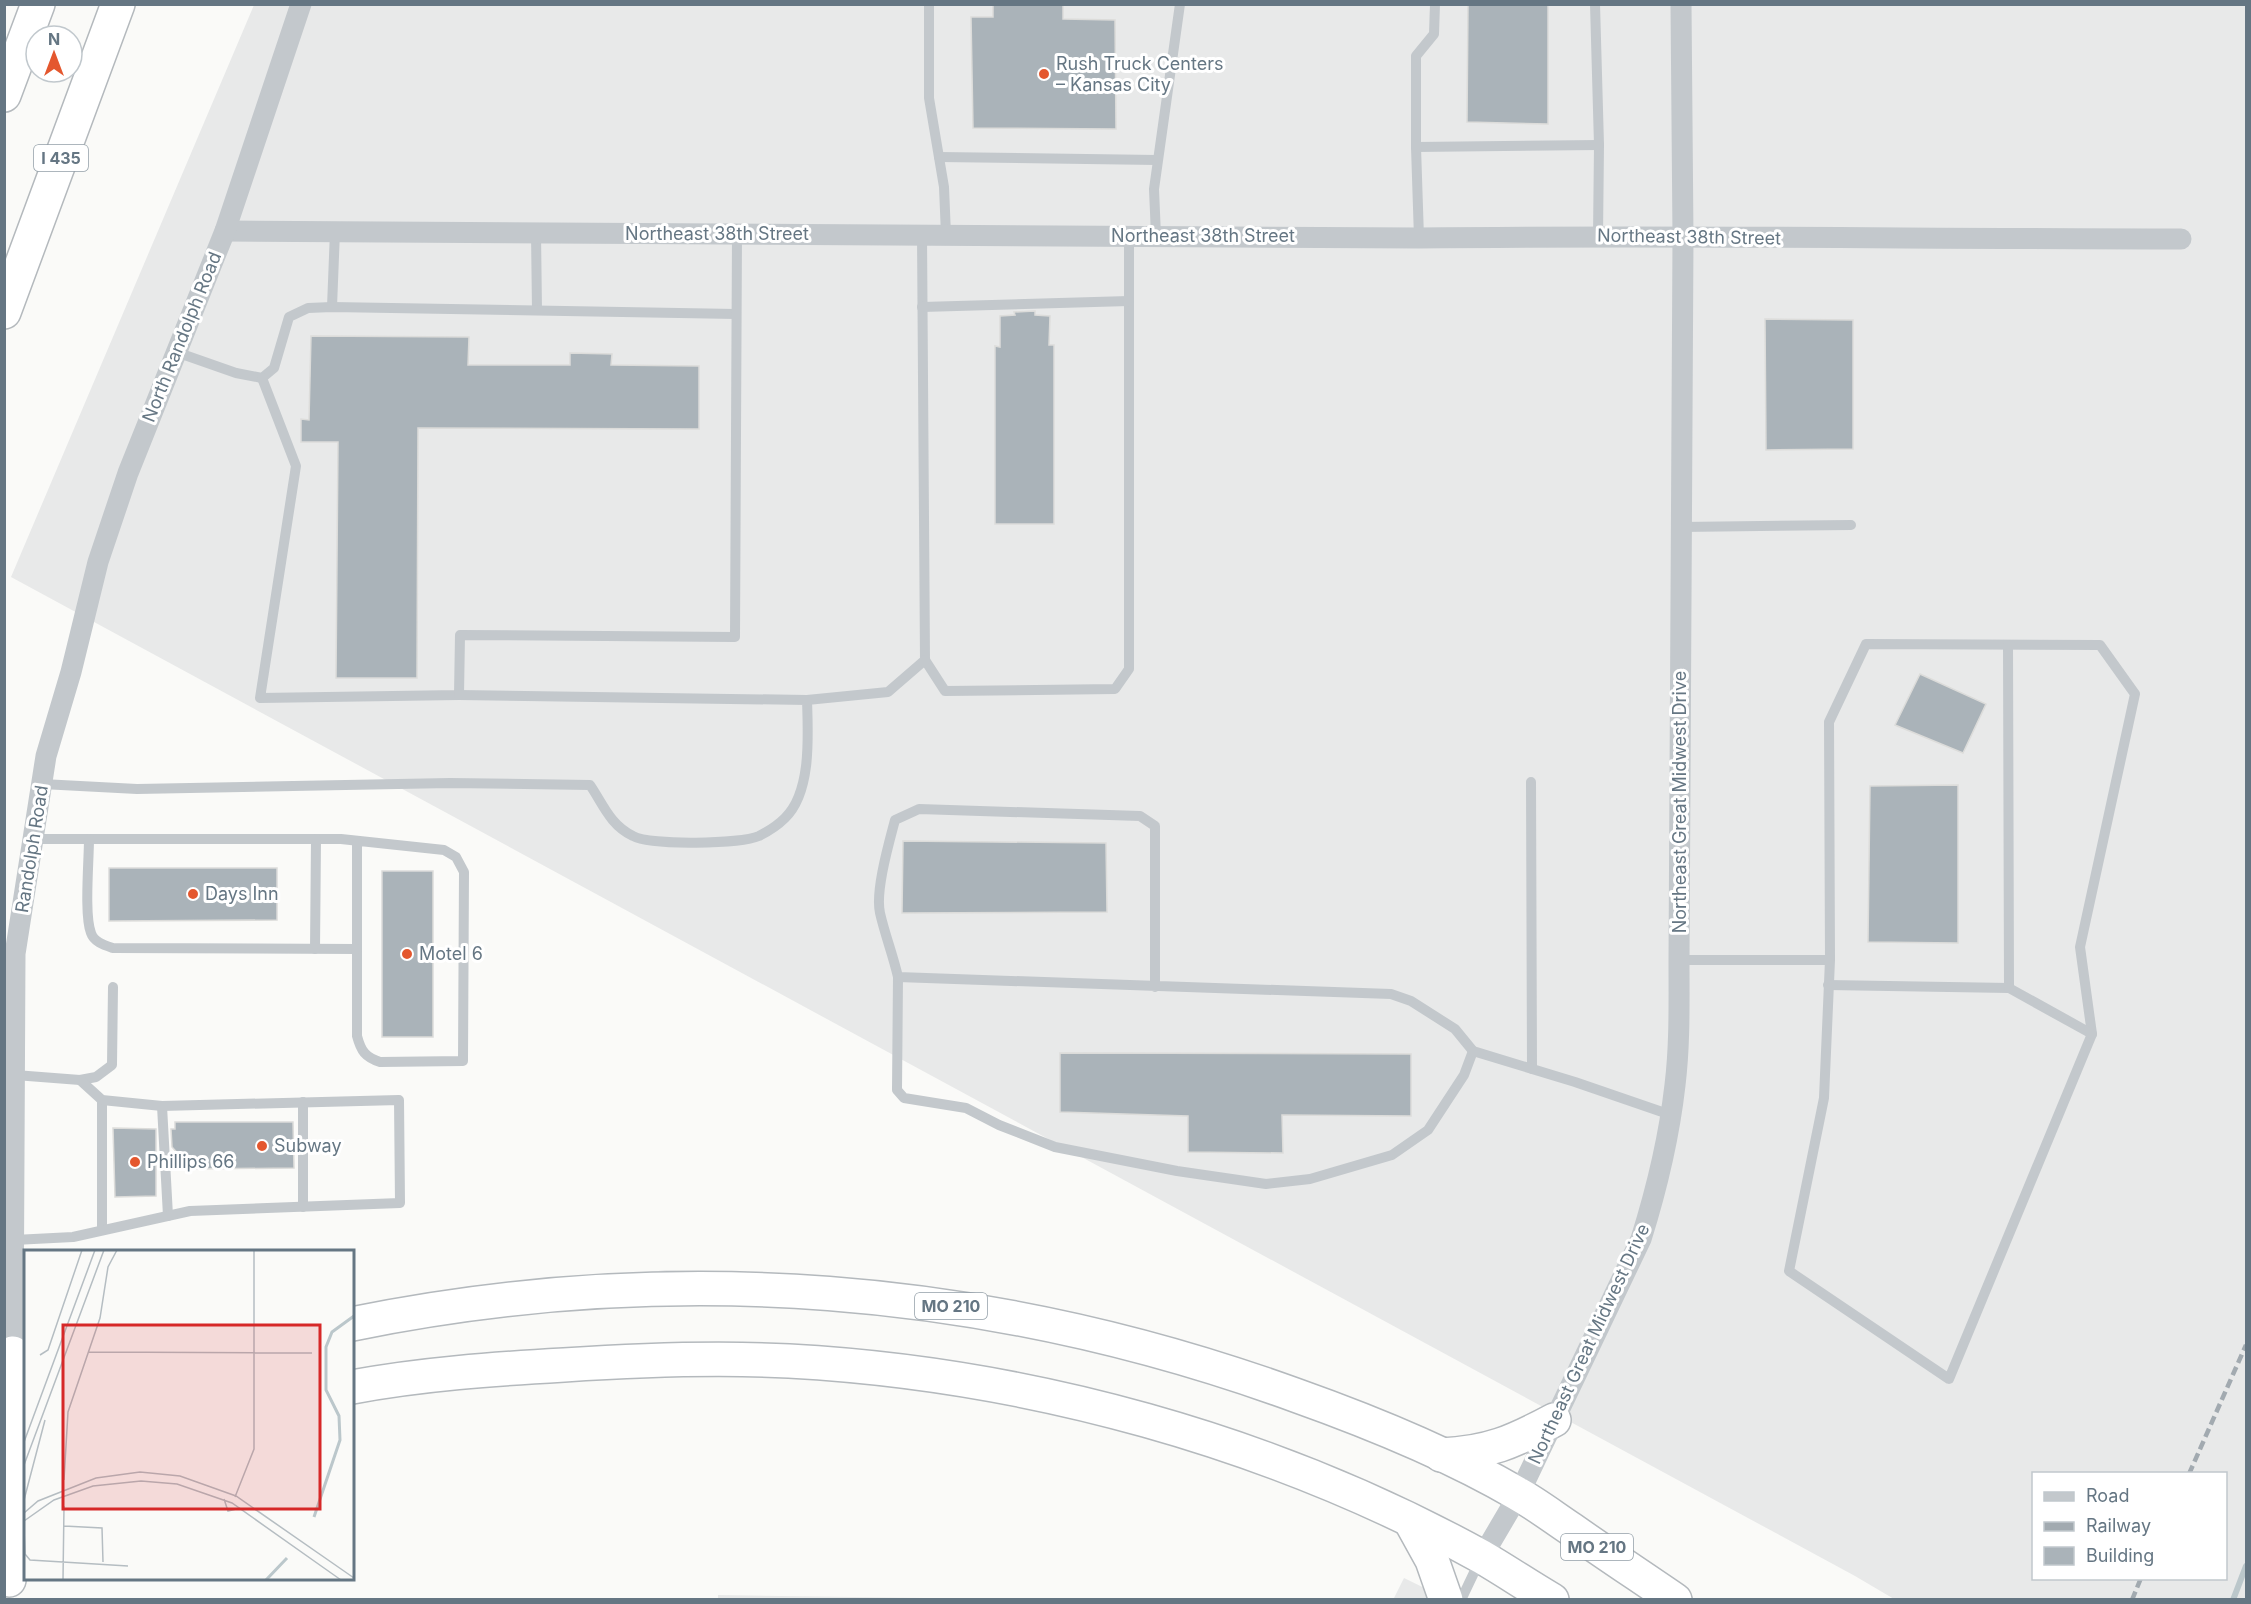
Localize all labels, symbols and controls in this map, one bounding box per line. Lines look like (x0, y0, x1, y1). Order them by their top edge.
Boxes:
north arrow (24, 24, 84, 84)
text: N (48, 29, 60, 49)
place label: Rush Truck Centers – Kansas City (1056, 53, 1223, 95)
marker: Rush Truck Centers – Kansas City (1037, 67, 1051, 81)
road number: I 435 (34, 145, 88, 171)
street label: Northeast 38th Street (625, 223, 809, 244)
street label: Northeast 38th Street (1597, 224, 1781, 249)
street label: Northeast 38th Street (1111, 225, 1295, 246)
street label: North Randolph Road (138, 249, 225, 425)
street label: Northeast Great Midwest Drive (1669, 671, 1690, 933)
street label: Randolph Road (11, 784, 52, 914)
place label: Days Inn (205, 883, 279, 904)
marker: Days Inn (186, 887, 200, 901)
place label: Motel 6 (419, 943, 483, 964)
marker: Motel 6 (400, 947, 414, 961)
place label: Subway (274, 1135, 342, 1156)
marker: Subway (255, 1139, 269, 1153)
place label: Phillips 66 (147, 1151, 235, 1172)
marker: Phillips 66 (128, 1155, 142, 1169)
street label: Northeast Great Midwest Drive (1524, 1220, 1654, 1467)
inset map (24, 1250, 354, 1580)
road number: MO 210 (915, 1293, 987, 1319)
legend (2032, 1472, 2227, 1580)
text: Road (2086, 1485, 2129, 1506)
text: Railway (2086, 1515, 2151, 1536)
road number: MO 210 (1561, 1534, 1633, 1560)
text: Building (2086, 1545, 2154, 1566)

